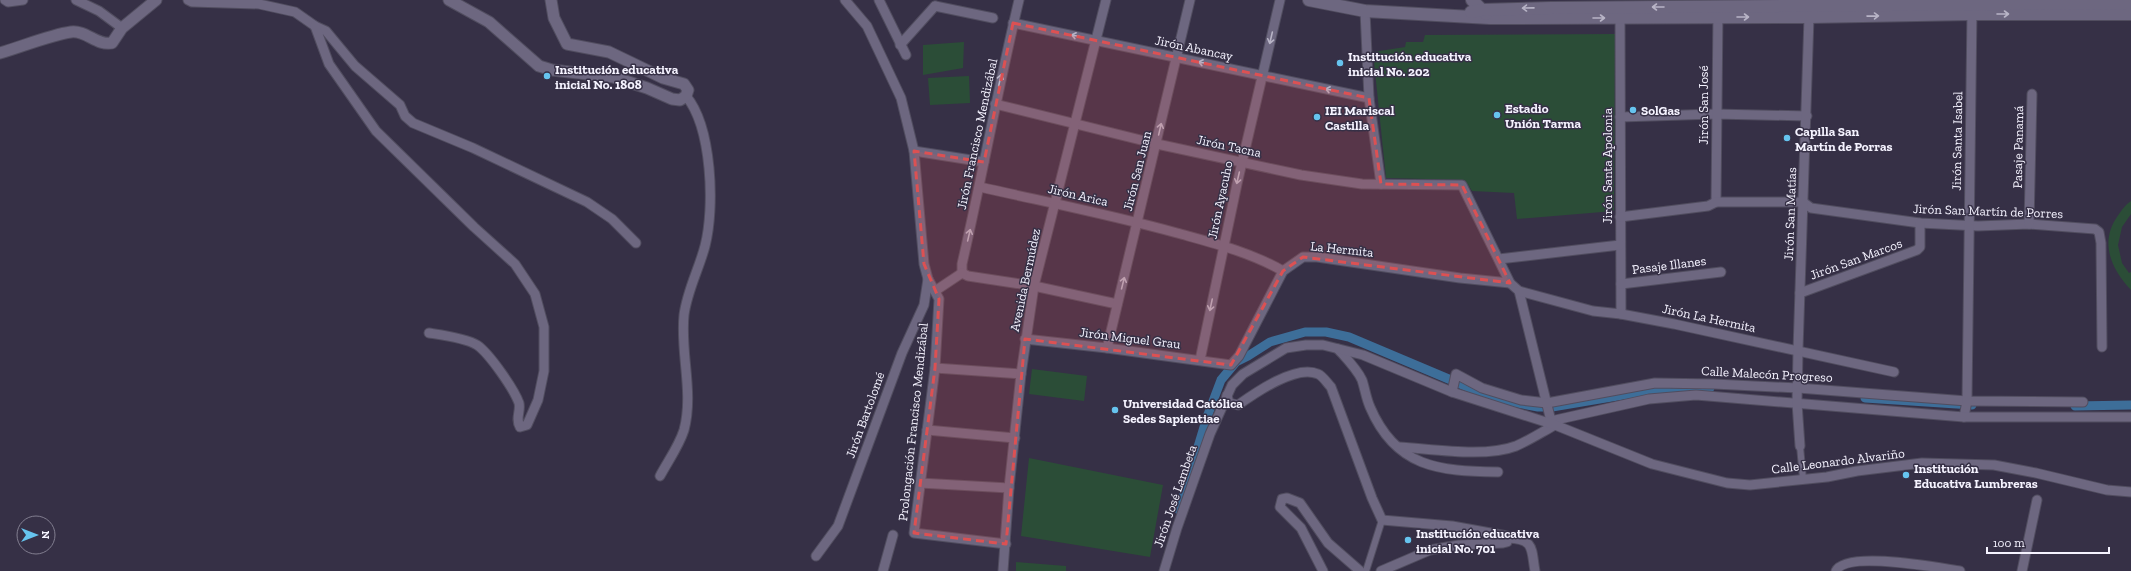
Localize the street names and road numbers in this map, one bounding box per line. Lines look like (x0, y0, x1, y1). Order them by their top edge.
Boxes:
street label: Jirón Abancay (1154, 32, 1235, 64)
street label: Jirón Francisco Mendizábal (954, 57, 1000, 211)
street label: Jirón San José (1696, 65, 1711, 145)
street label: Jirón Santa Isabel (1949, 91, 1965, 191)
street label: Pasaje Panamá (2010, 105, 2027, 189)
street label: Jirón Santa Apolonia (1600, 107, 1615, 224)
street label: Jirón San Juan (1120, 129, 1154, 213)
street label: Jirón Tacna (1195, 132, 1263, 160)
street label: Jirón Ayacuho (1204, 159, 1236, 240)
street label: Jirón San Matías (1781, 167, 1799, 261)
street label: Jirón Arica (1046, 181, 1110, 209)
street label: Jirón San Martín de Porres (1913, 201, 2064, 221)
street label: Avenida Bermúdez (1007, 227, 1043, 333)
street label: Jirón San Marcos (1808, 235, 1904, 283)
street label: La Hermita (1310, 238, 1375, 260)
street label: Pasaje Illanes (1631, 253, 1707, 278)
street label: Jirón La Hermita (1661, 301, 1758, 335)
street label: Prolongación Francisco Mendizábal (895, 322, 931, 522)
street label: Jirón Miguel Grau (1079, 324, 1182, 352)
street label: Calle Malecón Progreso (1701, 363, 1833, 385)
street label: Jirón Bartolomé (842, 370, 888, 460)
street label: Jirón José Lambeta (1150, 442, 1200, 549)
street label: Calle Leonardo Alvariño (1771, 445, 1906, 477)

